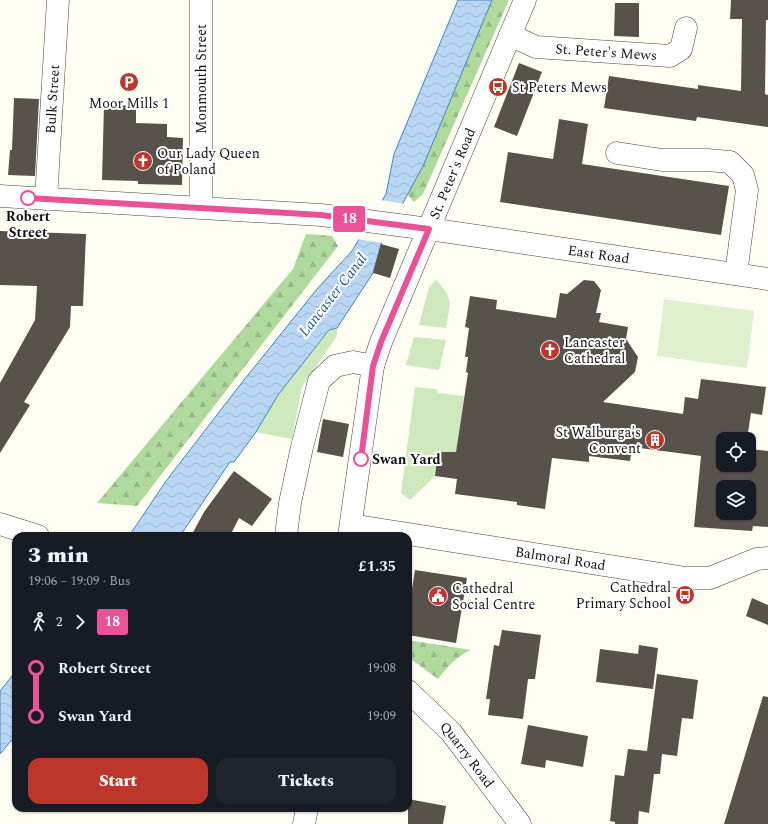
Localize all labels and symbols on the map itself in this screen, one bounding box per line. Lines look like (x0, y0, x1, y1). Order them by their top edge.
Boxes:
street label: Monmouth Street (191, 24, 212, 134)
street label: St. Peter's Mews (555, 38, 658, 66)
street label: Bulk Street (39, 64, 65, 134)
parking icon: Moor Mills 1 (118, 71, 140, 93)
bus stop icon: St Peters Mews (487, 76, 509, 98)
place label: St Peters Mews (512, 77, 607, 98)
place label: Moor Mills 1 (89, 93, 169, 114)
street label: St. Peter's Road (424, 124, 481, 222)
place label: Our Lady Queen of Poland (157, 143, 260, 180)
church icon: Our Lady Queen of Poland (132, 150, 154, 172)
marker: Robert Street (20, 190, 36, 206)
place label: Robert Street (6, 206, 51, 243)
line badge: 18 (331, 206, 367, 232)
street label: East Road (567, 239, 631, 269)
water label: Lancaster Canal (293, 248, 373, 342)
place label: Lancaster Cathedral (564, 332, 625, 369)
church icon: Lancaster Cathedral (539, 339, 561, 361)
place label: St Walburga's Convent (555, 422, 641, 459)
building icon: St Walburga's Convent (644, 429, 666, 451)
place label: Swan Yard (372, 449, 441, 470)
marker: Swan Yard (353, 451, 369, 467)
street label: Balmoral Road (514, 541, 607, 576)
place label: Cathedral Primary School (576, 577, 671, 614)
place label: Cathedral Social Centre (452, 578, 536, 615)
bus stop icon: Cathedral Primary School (674, 584, 696, 606)
public building icon: Cathedral Social Centre (427, 585, 449, 607)
street label: Quarry Road (435, 716, 500, 792)

